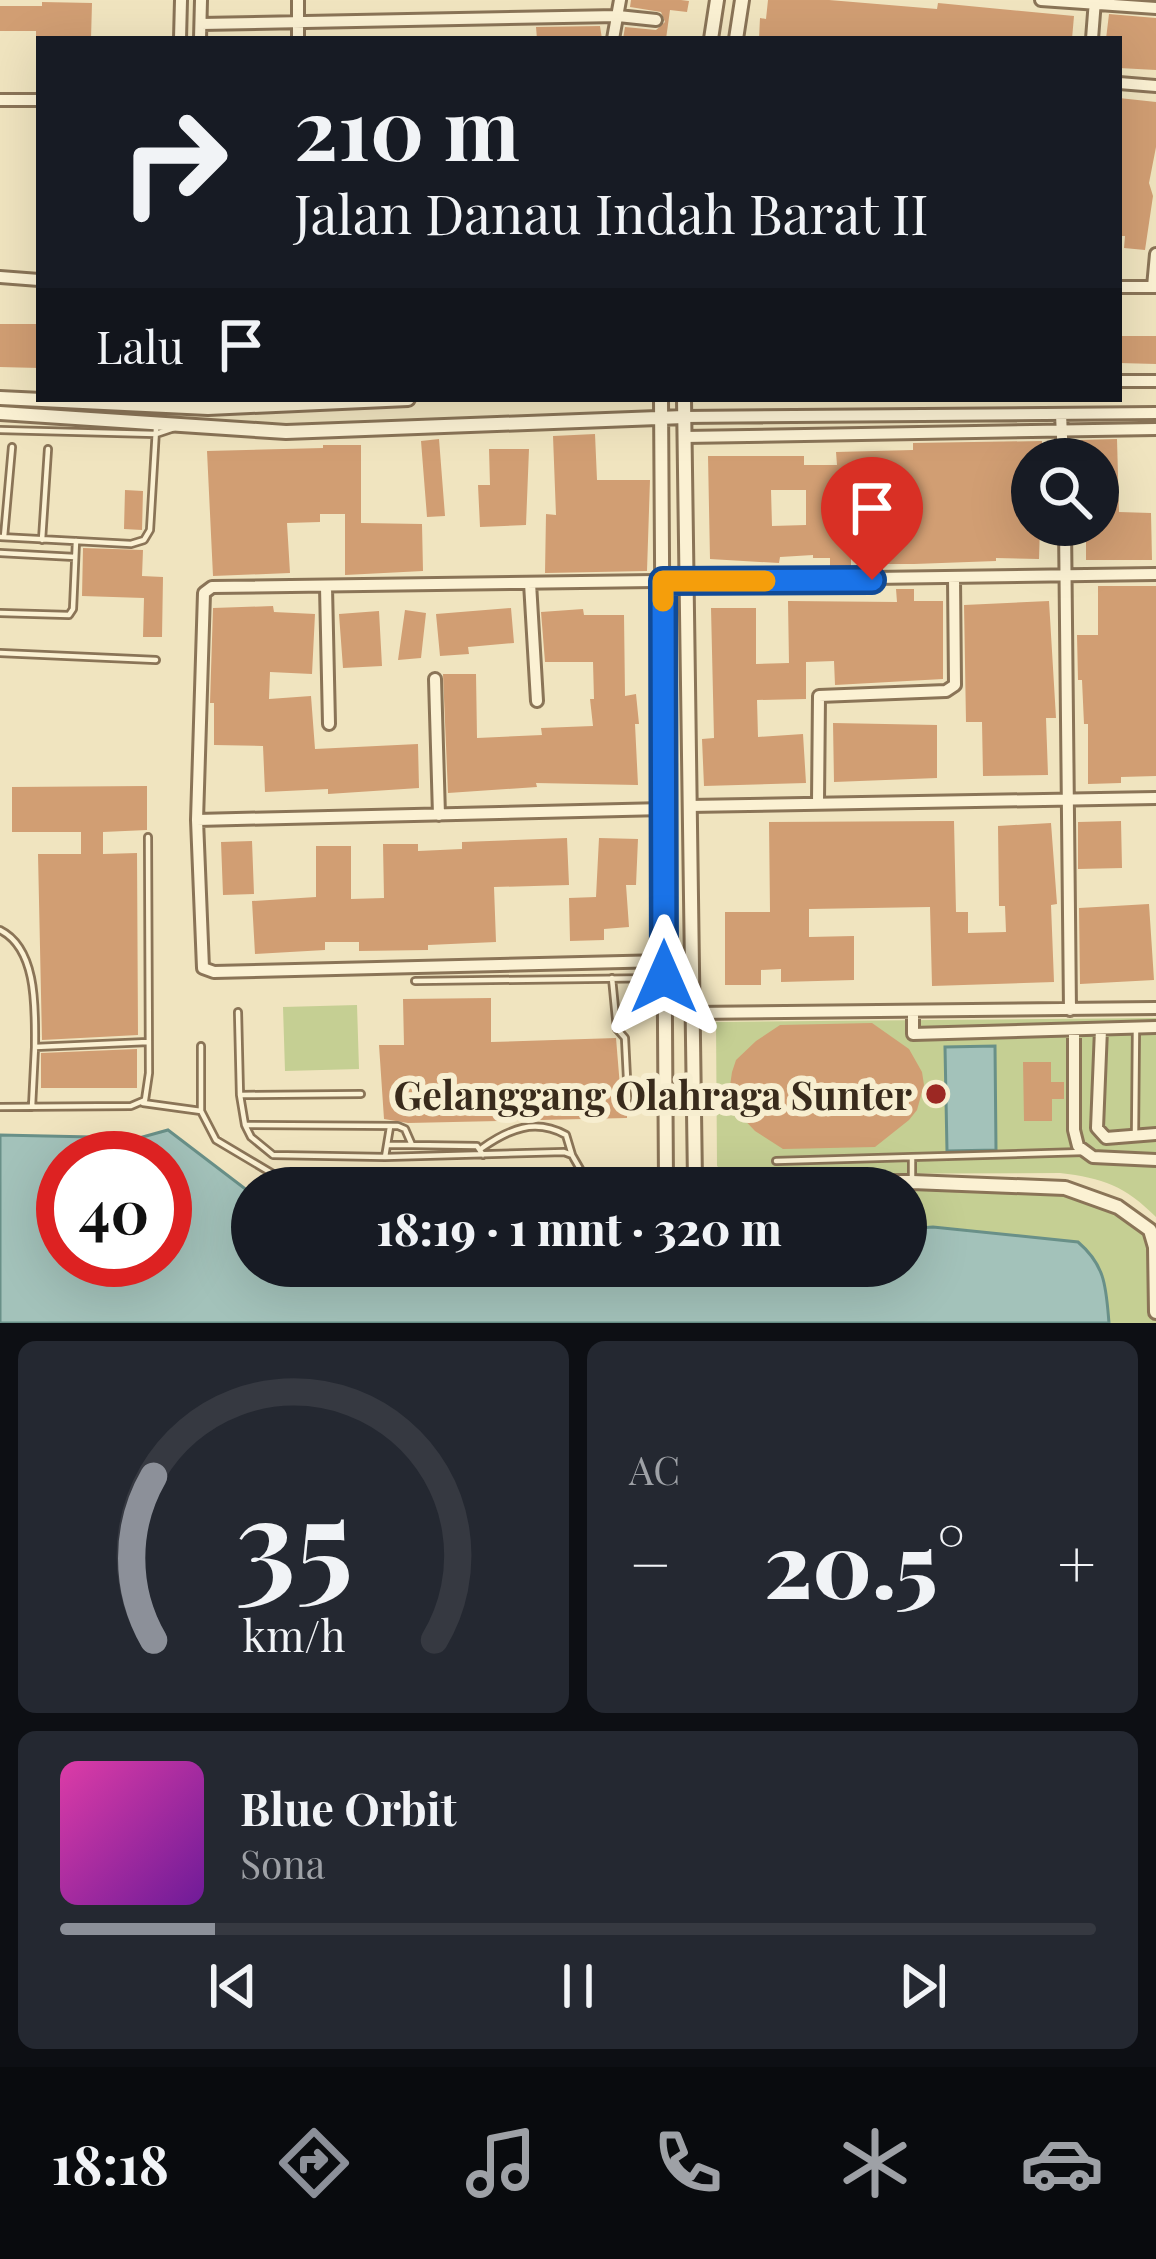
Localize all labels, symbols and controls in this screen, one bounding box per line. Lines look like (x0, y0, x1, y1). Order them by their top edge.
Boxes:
text: 210 m (294, 70, 520, 182)
icon: right (96, 84, 252, 240)
text: Jalan Danau Indah Barat II (294, 177, 929, 249)
icon: arrive (208, 312, 274, 378)
text: Lalu (96, 315, 184, 375)
map controls (1011, 438, 1119, 546)
button: search (1011, 438, 1119, 546)
pin (821, 457, 923, 580)
icon: arrive (839, 475, 905, 541)
position arrow (601, 914, 727, 1040)
place label: Gelanggang Olahraga Sunter (394, 1068, 912, 1120)
marker: Gelanggang Olahraga Sunter (923, 1081, 949, 1107)
speed limit sign: 40 (36, 1131, 192, 1287)
text: 18:19 · 1 mnt · 320 m (376, 1197, 782, 1257)
text: AC (629, 1443, 680, 1495)
text: 35 (234, 1454, 353, 1620)
text: 20.5° (764, 1502, 965, 1622)
text: − (629, 1518, 672, 1606)
text: + (1057, 1518, 1096, 1606)
text: km/h (242, 1606, 345, 1663)
text: Blue Orbit (240, 1777, 457, 1837)
text: Sona (240, 1837, 325, 1889)
icon: previous (200, 1953, 266, 2019)
icon: pause (545, 1953, 611, 2019)
icon: next (890, 1953, 956, 2019)
icon: directions (272, 2121, 356, 2205)
icon: music (459, 2121, 543, 2205)
icon: phone (646, 2121, 730, 2205)
icon: climate (833, 2121, 917, 2205)
icon: car (1020, 2121, 1104, 2205)
text: 18:18 (52, 2127, 169, 2199)

